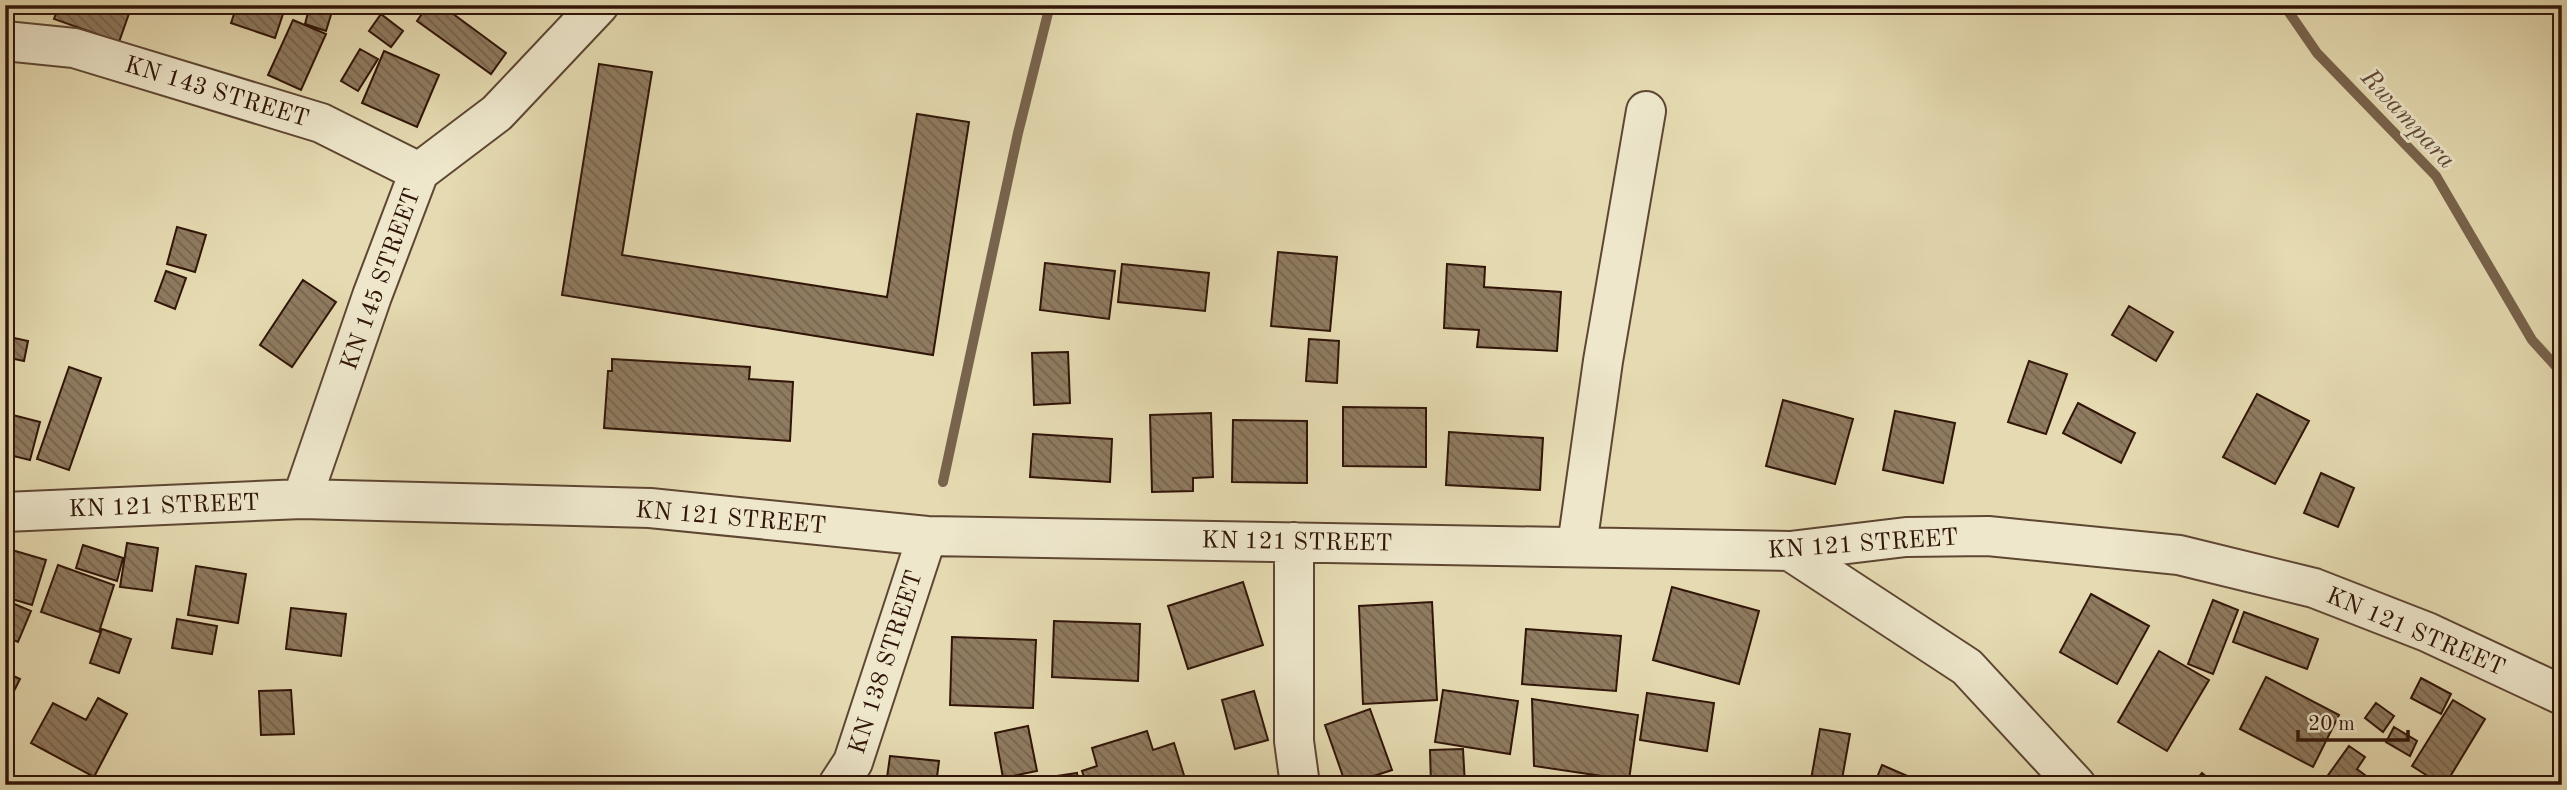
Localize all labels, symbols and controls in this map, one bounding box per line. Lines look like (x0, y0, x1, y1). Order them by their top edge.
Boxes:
street label: KN 143 STREET (121, 53, 311, 132)
water label: Rwampara (2355, 64, 2460, 174)
street label: KN 145 STREET (338, 186, 426, 374)
street label: KN 121 STREET (68, 492, 260, 522)
street label: KN 121 STREET (635, 499, 827, 539)
street label: KN 121 STREET (1767, 526, 1959, 564)
street label: KN 121 STREET (1201, 529, 1393, 557)
street label: KN 138 STREET (846, 568, 928, 757)
street label: KN 121 STREET (2322, 584, 2508, 681)
scale bar (2298, 699, 2408, 743)
text: 20 m (2308, 714, 2355, 735)

